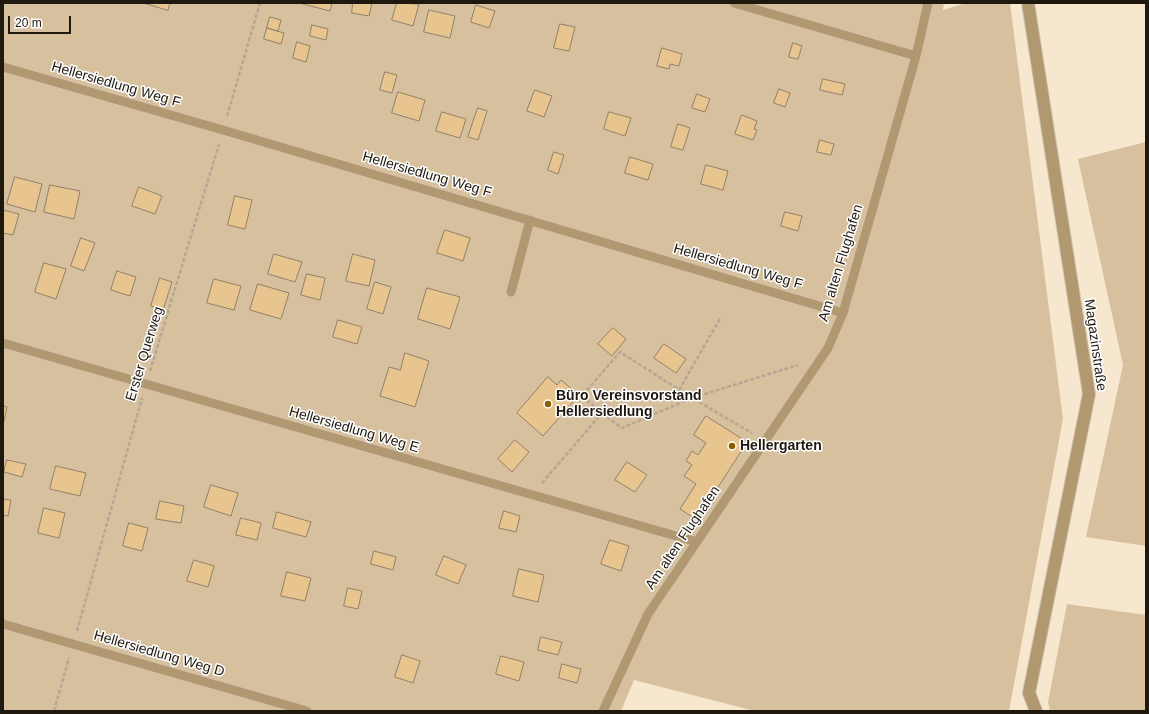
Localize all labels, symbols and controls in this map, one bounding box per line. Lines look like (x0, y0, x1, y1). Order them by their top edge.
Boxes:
scale bar (10, 8, 73, 34)
text: 20 m (15, 16, 42, 30)
street label: Hellersiedlung Weg F (49, 59, 183, 111)
street label: Hellersiedlung Weg F (360, 149, 494, 201)
street label: Am alten Flughafen (815, 202, 867, 324)
street label: Hellersiedlung Weg F (671, 241, 805, 293)
street label: Magazinstraße (1080, 298, 1110, 392)
street label: Erster Querweg (123, 305, 167, 403)
place label: Büro Vereinsvorstand Hellersiedlung (556, 388, 701, 420)
marker: Büro Vereinsvorstand Hellersiedlung (543, 399, 553, 409)
street label: Hellersiedlung Weg E (287, 403, 421, 457)
place label: Hellergarten (740, 438, 822, 454)
marker: Hellergarten (727, 441, 737, 451)
street label: Am alten Flughafen (642, 483, 724, 593)
street label: Hellersiedlung Weg D (92, 627, 226, 681)

